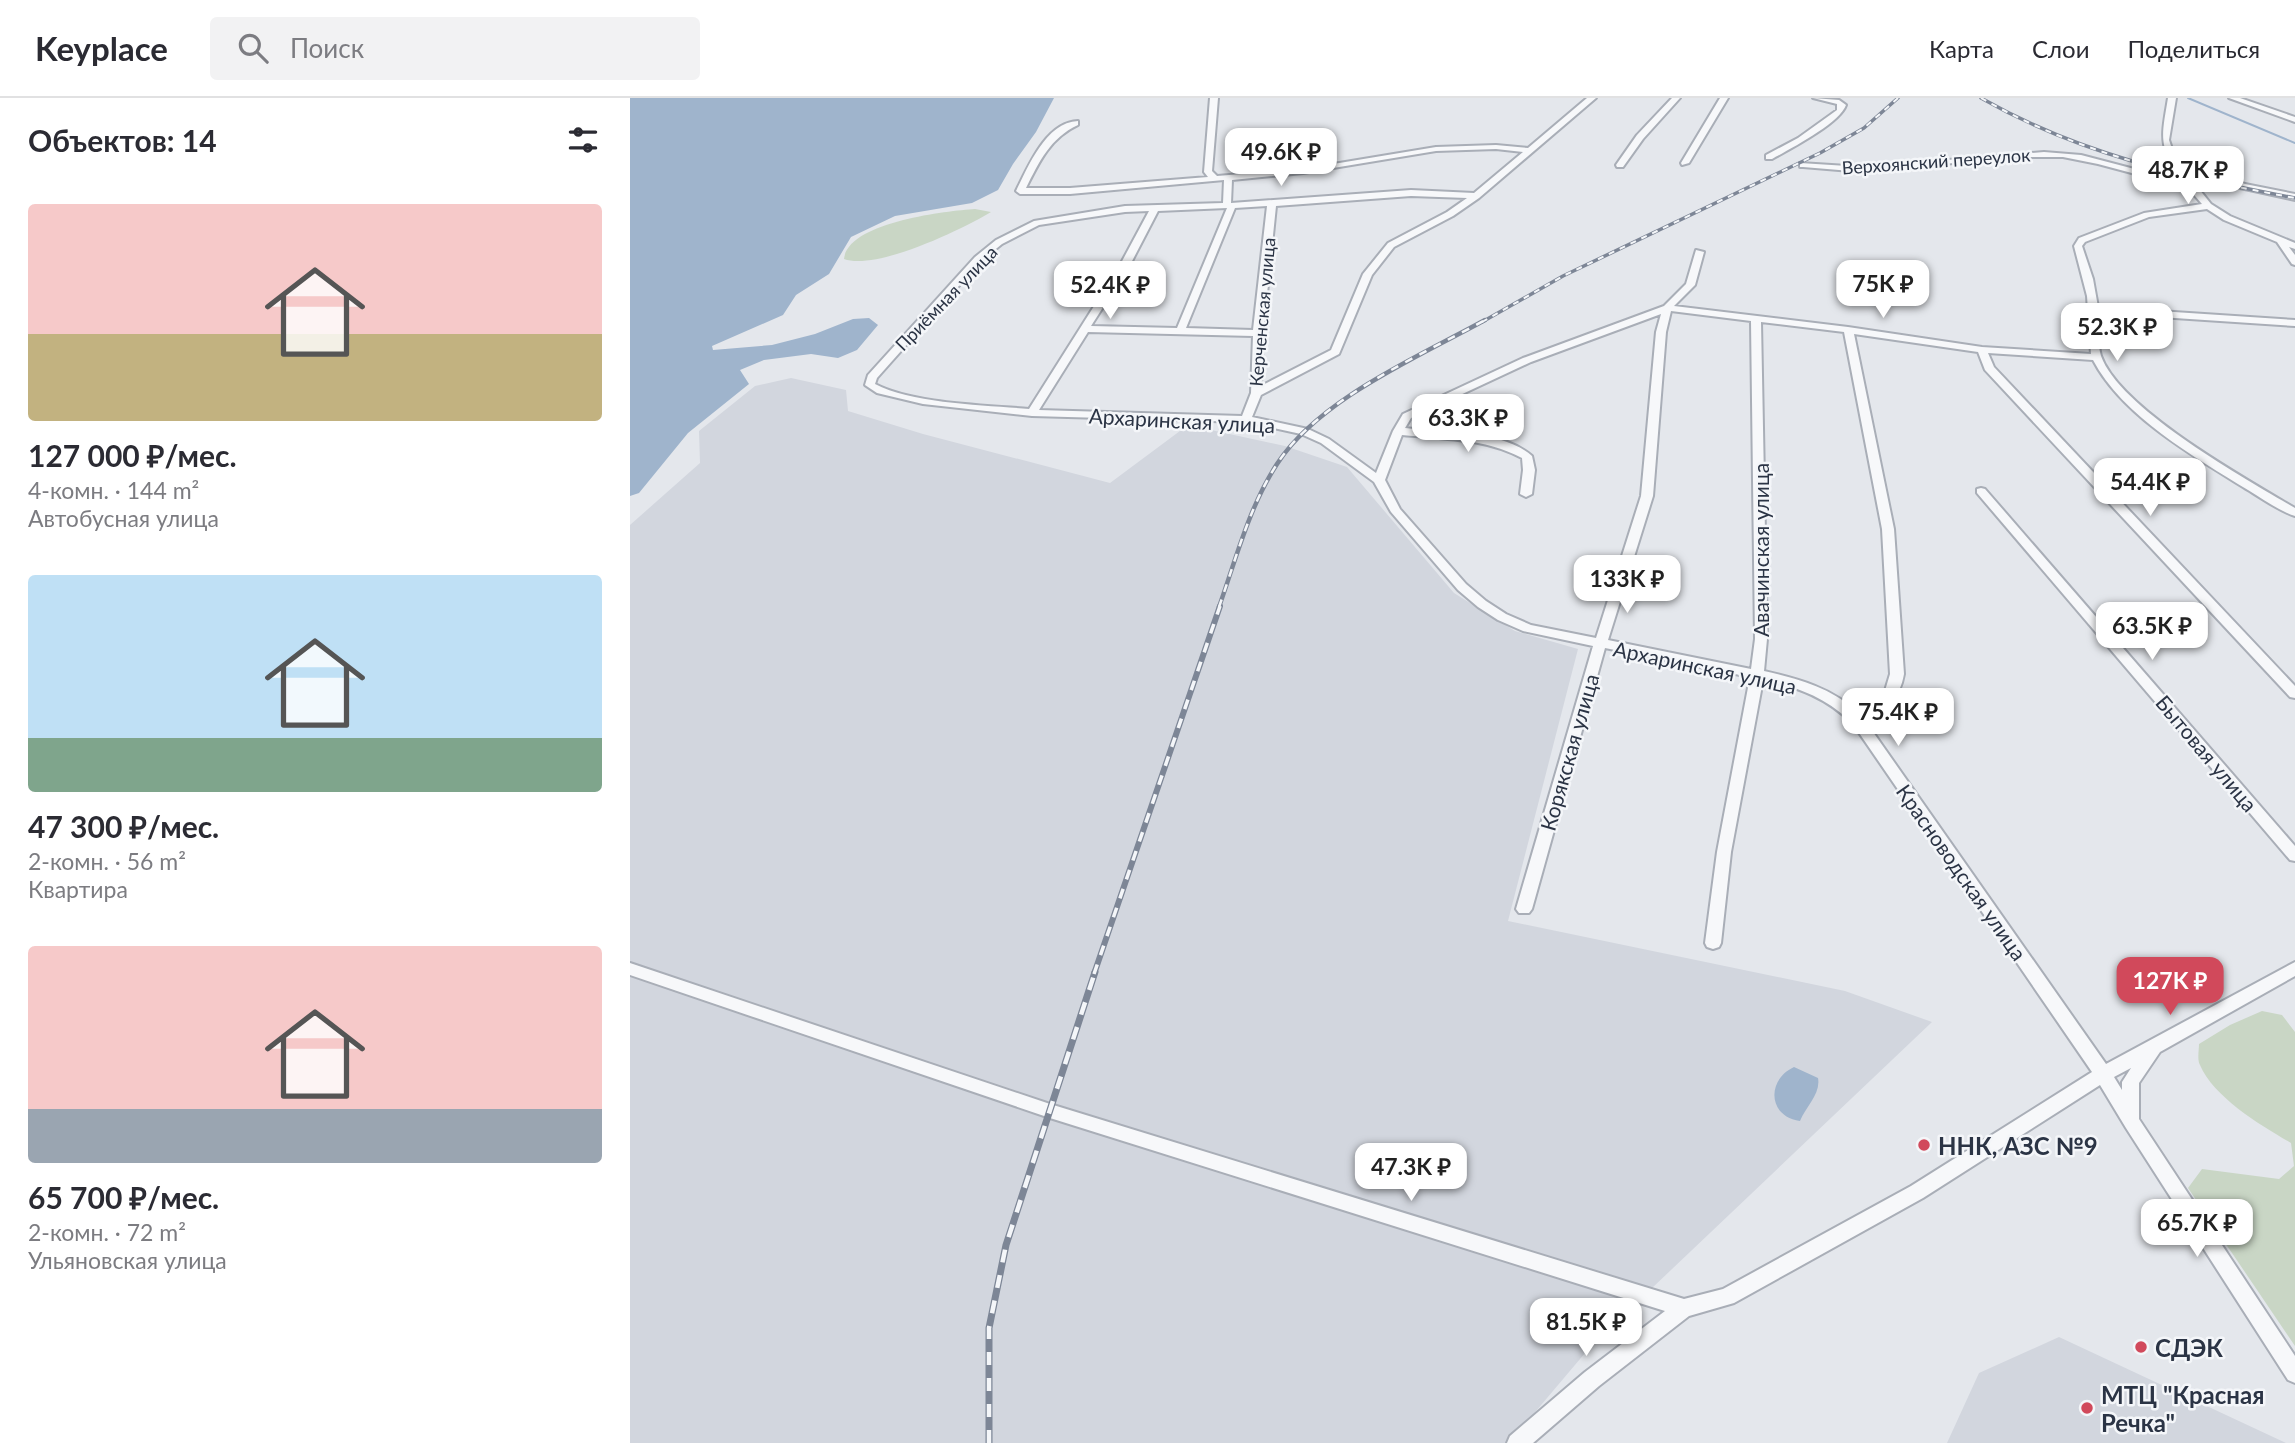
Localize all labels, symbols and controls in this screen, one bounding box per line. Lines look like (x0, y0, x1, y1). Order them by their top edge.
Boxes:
search box (210, 17, 700, 80)
text: Keyplace (35, 28, 168, 68)
icon: search (234, 29, 272, 67)
text: Поиск (290, 32, 364, 64)
text: Карта (1929, 34, 1994, 63)
text: Слои (2032, 34, 2089, 63)
text: Поделиться (2127, 34, 2260, 63)
icon: filters (564, 121, 602, 159)
text: Объектов: 14 (28, 122, 217, 158)
pin: 49.6K ₽ (1216, 129, 1346, 188)
text: 49.6K ₽ (1241, 137, 1321, 165)
street label: Верхоянский переулок (1841, 143, 2032, 179)
pin: 48.7K ₽ (2123, 146, 2253, 206)
text: 48.7K ₽ (2148, 155, 2228, 183)
street label: Керченская улица (1245, 237, 1279, 387)
street label: Приёмная улица (890, 241, 1002, 355)
icon: home (252, 249, 378, 375)
pin: 75K ₽ (1834, 260, 1932, 320)
pin: 52.4K ₽ (1045, 262, 1175, 321)
text: 75K ₽ (1852, 269, 1914, 297)
text: 52.4K ₽ (1070, 270, 1150, 298)
pin: 52.3K ₽ (2052, 303, 2182, 363)
text: 52.3K ₽ (2077, 312, 2157, 340)
pin: 63.3K ₽ (1403, 394, 1533, 454)
street label: Архаринская улица (1088, 403, 1276, 437)
text: 63.3K ₽ (1428, 403, 1508, 431)
text: 127 000 ₽/мес. (28, 437, 237, 473)
pin: 54.4K ₽ (2085, 458, 2215, 518)
street label: Авачинская улица (1748, 463, 1773, 637)
text: 54.4K ₽ (2110, 467, 2190, 495)
text: 4-комн. · 144 m² (28, 476, 199, 504)
text: Автобусная улица (28, 504, 219, 532)
pin: 133K ₽ (1570, 556, 1684, 615)
text: 133K ₽ (1590, 564, 1664, 592)
pin: 63.5K ₽ (2087, 602, 2217, 662)
text: 63.5K ₽ (2112, 611, 2192, 639)
icon: home (252, 620, 378, 746)
street label: Архаринская улица (1611, 635, 1799, 699)
street label: Корякская улица (1535, 671, 1603, 833)
pin: 75.4K ₽ (1833, 688, 1963, 748)
street label: Бытовая улица (2151, 690, 2263, 816)
text: 75.4K ₽ (1858, 697, 1938, 725)
street label: Красноводская улица (1892, 779, 2032, 965)
text: 47 300 ₽/мес. (28, 808, 219, 844)
text: 2-комн. · 56 m² (28, 847, 186, 875)
text: Квартира (28, 875, 128, 903)
pin: 127K ₽ (2113, 958, 2227, 1017)
text: 127K ₽ (2133, 966, 2207, 994)
icon: home (252, 991, 378, 1117)
place label: ННК, АЗС №9 (1938, 1131, 2098, 1160)
marker: ННК, АЗС №9 (1916, 1137, 1932, 1153)
pin: 47.3K ₽ (1346, 1144, 1476, 1203)
text: 47.3K ₽ (1371, 1152, 1451, 1180)
text: 65 700 ₽/мес. (28, 1179, 219, 1215)
pin: 65.7K ₽ (2132, 1200, 2262, 1259)
text: 65.7K ₽ (2157, 1208, 2237, 1236)
text: 2-комн. · 72 m² (28, 1218, 186, 1246)
text: Ульяновская улица (28, 1246, 227, 1274)
pin: 81.5K ₽ (1521, 1298, 1651, 1358)
text: 81.5K ₽ (1546, 1307, 1626, 1335)
place label: СДЭК (2155, 1333, 2223, 1362)
marker: СДЭК (2133, 1339, 2149, 1355)
place label: МТЦ "Красная Речка" (2101, 1380, 2264, 1437)
marker: МТЦ "Красная Речка" (2079, 1400, 2095, 1416)

